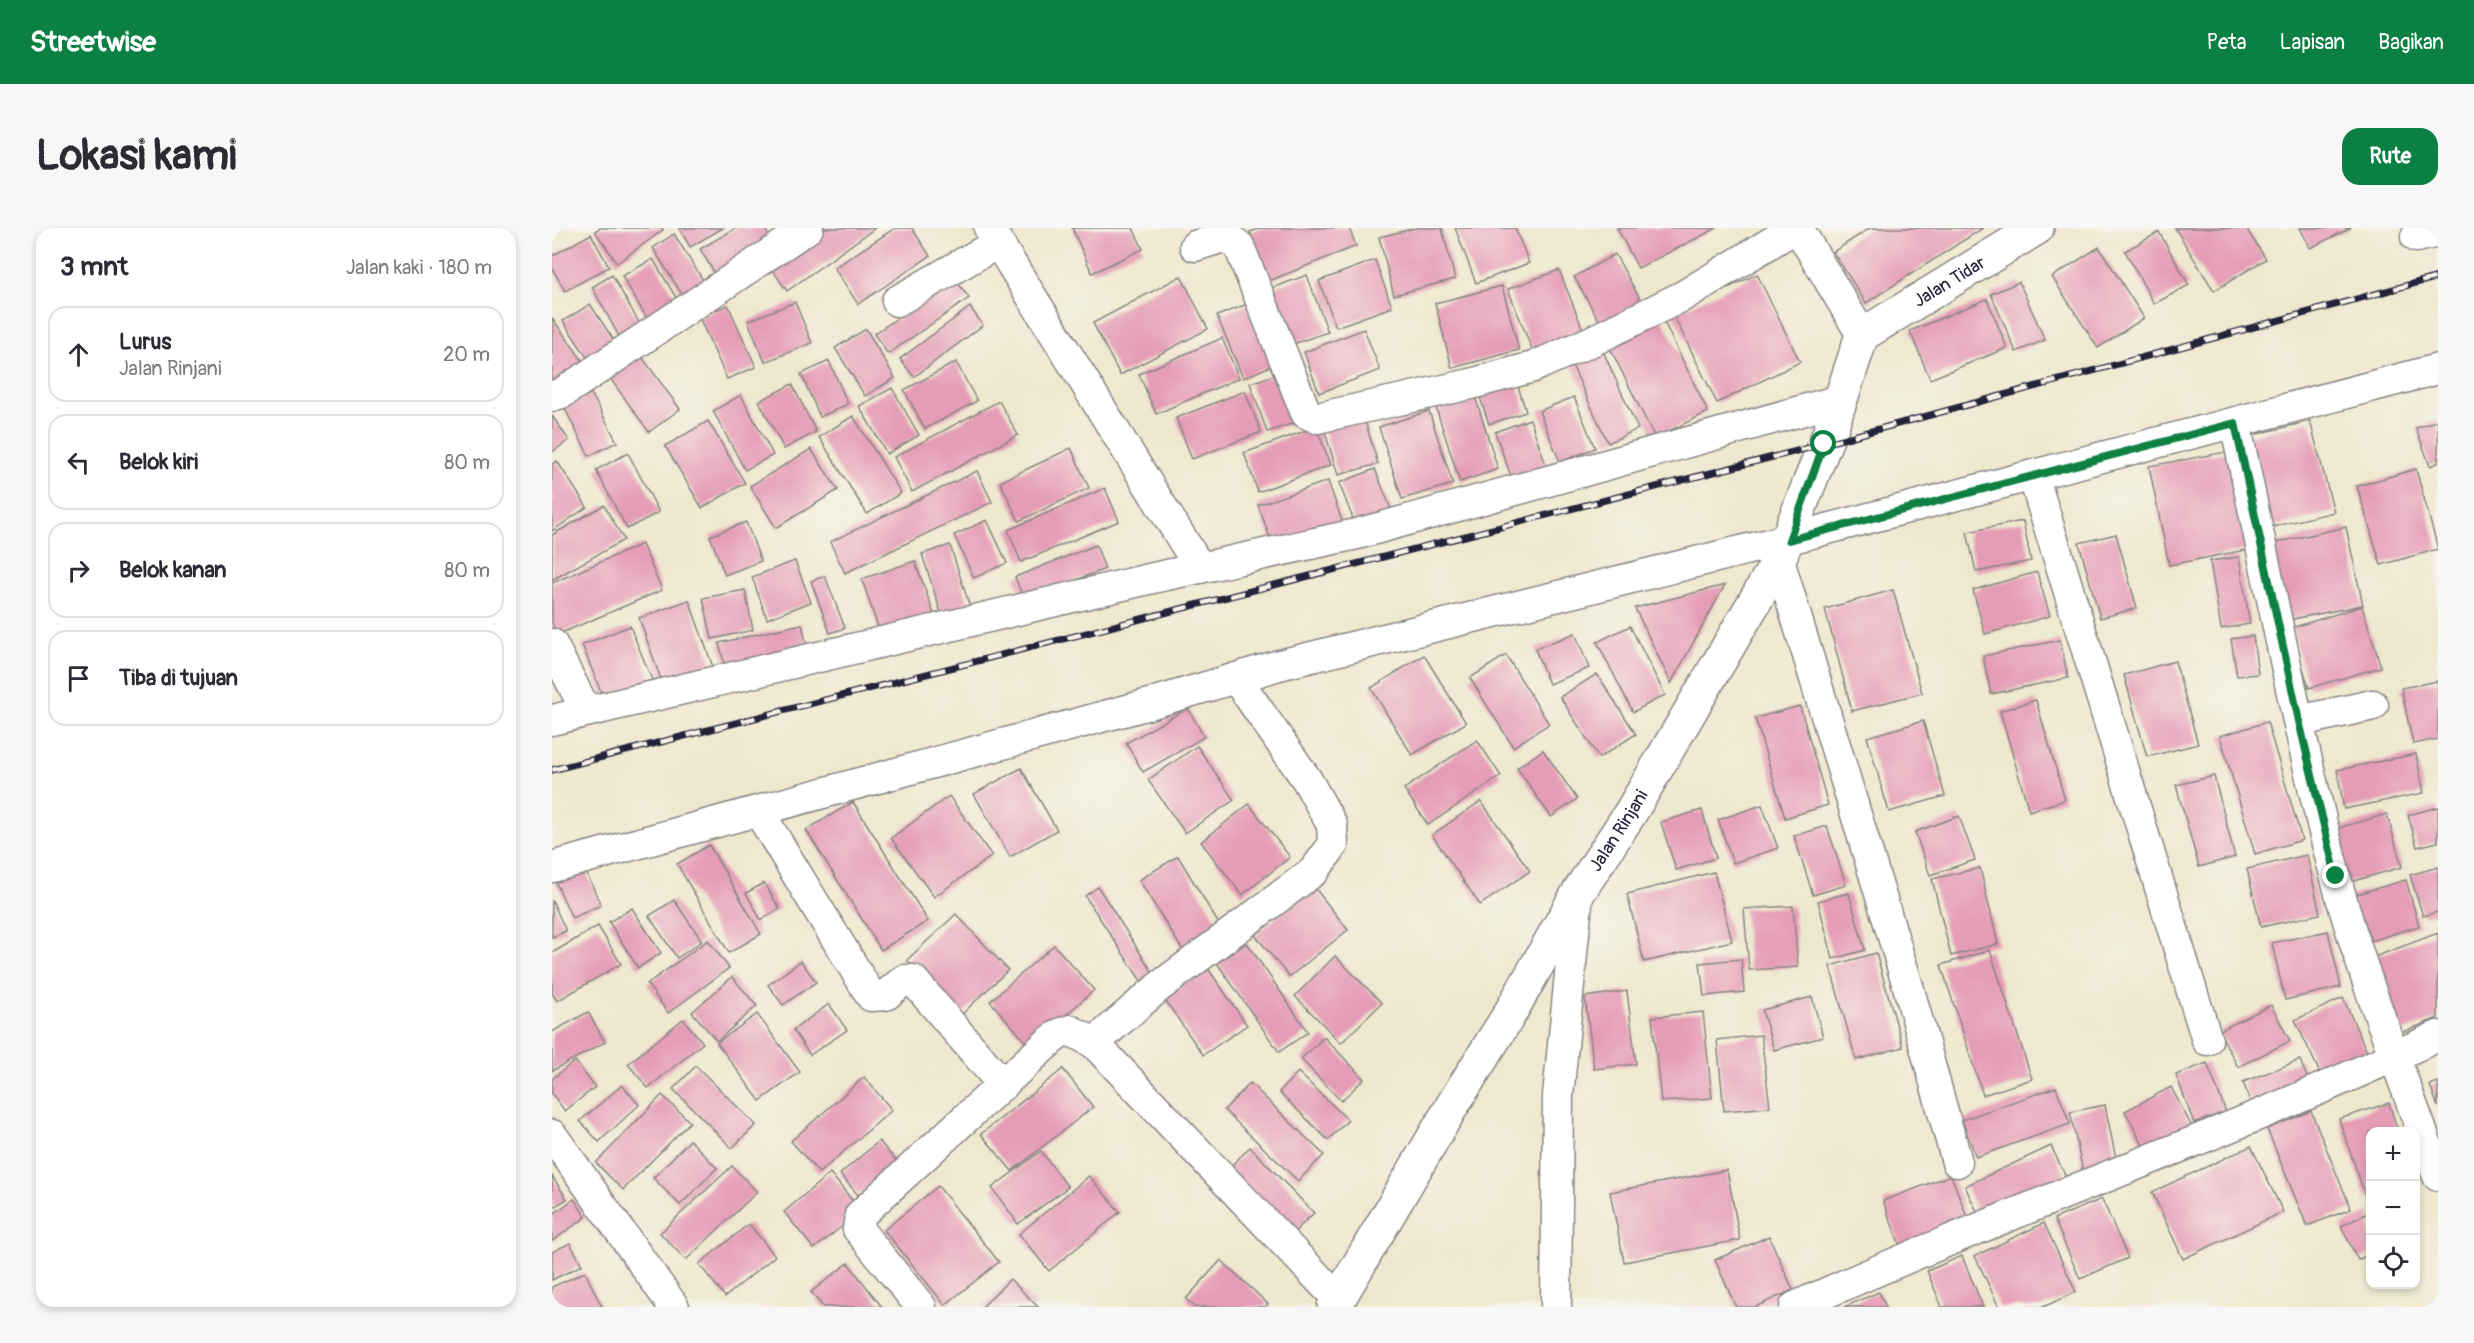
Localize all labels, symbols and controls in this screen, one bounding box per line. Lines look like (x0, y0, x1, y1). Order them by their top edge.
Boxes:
text: Streetwise (30, 25, 156, 60)
text: Peta (2206, 29, 2247, 56)
text: Lapisan (2280, 29, 2345, 56)
text: Bagikan (2378, 29, 2444, 56)
button: Rute (2342, 128, 2438, 185)
text: Lokasi kami (36, 130, 236, 182)
text: 3 mnt (60, 251, 128, 283)
street label: Jalan Tidar (1909, 251, 1990, 313)
text: Jalan kaki · 180 m (346, 255, 492, 280)
text: Lurus (119, 328, 171, 356)
icon: ahead (62, 338, 95, 371)
text: 20 m (443, 342, 490, 367)
text: Jalan Rinjani (119, 356, 221, 381)
route start (1810, 430, 1836, 456)
icon: left (62, 446, 95, 479)
text: Belok kiri (119, 448, 198, 476)
text: 80 m (444, 450, 490, 475)
icon: right (62, 554, 95, 587)
text: Belok kanan (119, 556, 227, 584)
text: 80 m (444, 558, 490, 583)
icon: arrive (62, 662, 95, 695)
text: Tiba di tujuan (119, 664, 238, 692)
street label: Jalan Rinjani (1584, 786, 1653, 876)
route end (2322, 862, 2348, 888)
map controls (2366, 1127, 2420, 1289)
button: + (2366, 1127, 2420, 1181)
button: − (2366, 1181, 2420, 1235)
button: locate (2366, 1235, 2420, 1289)

